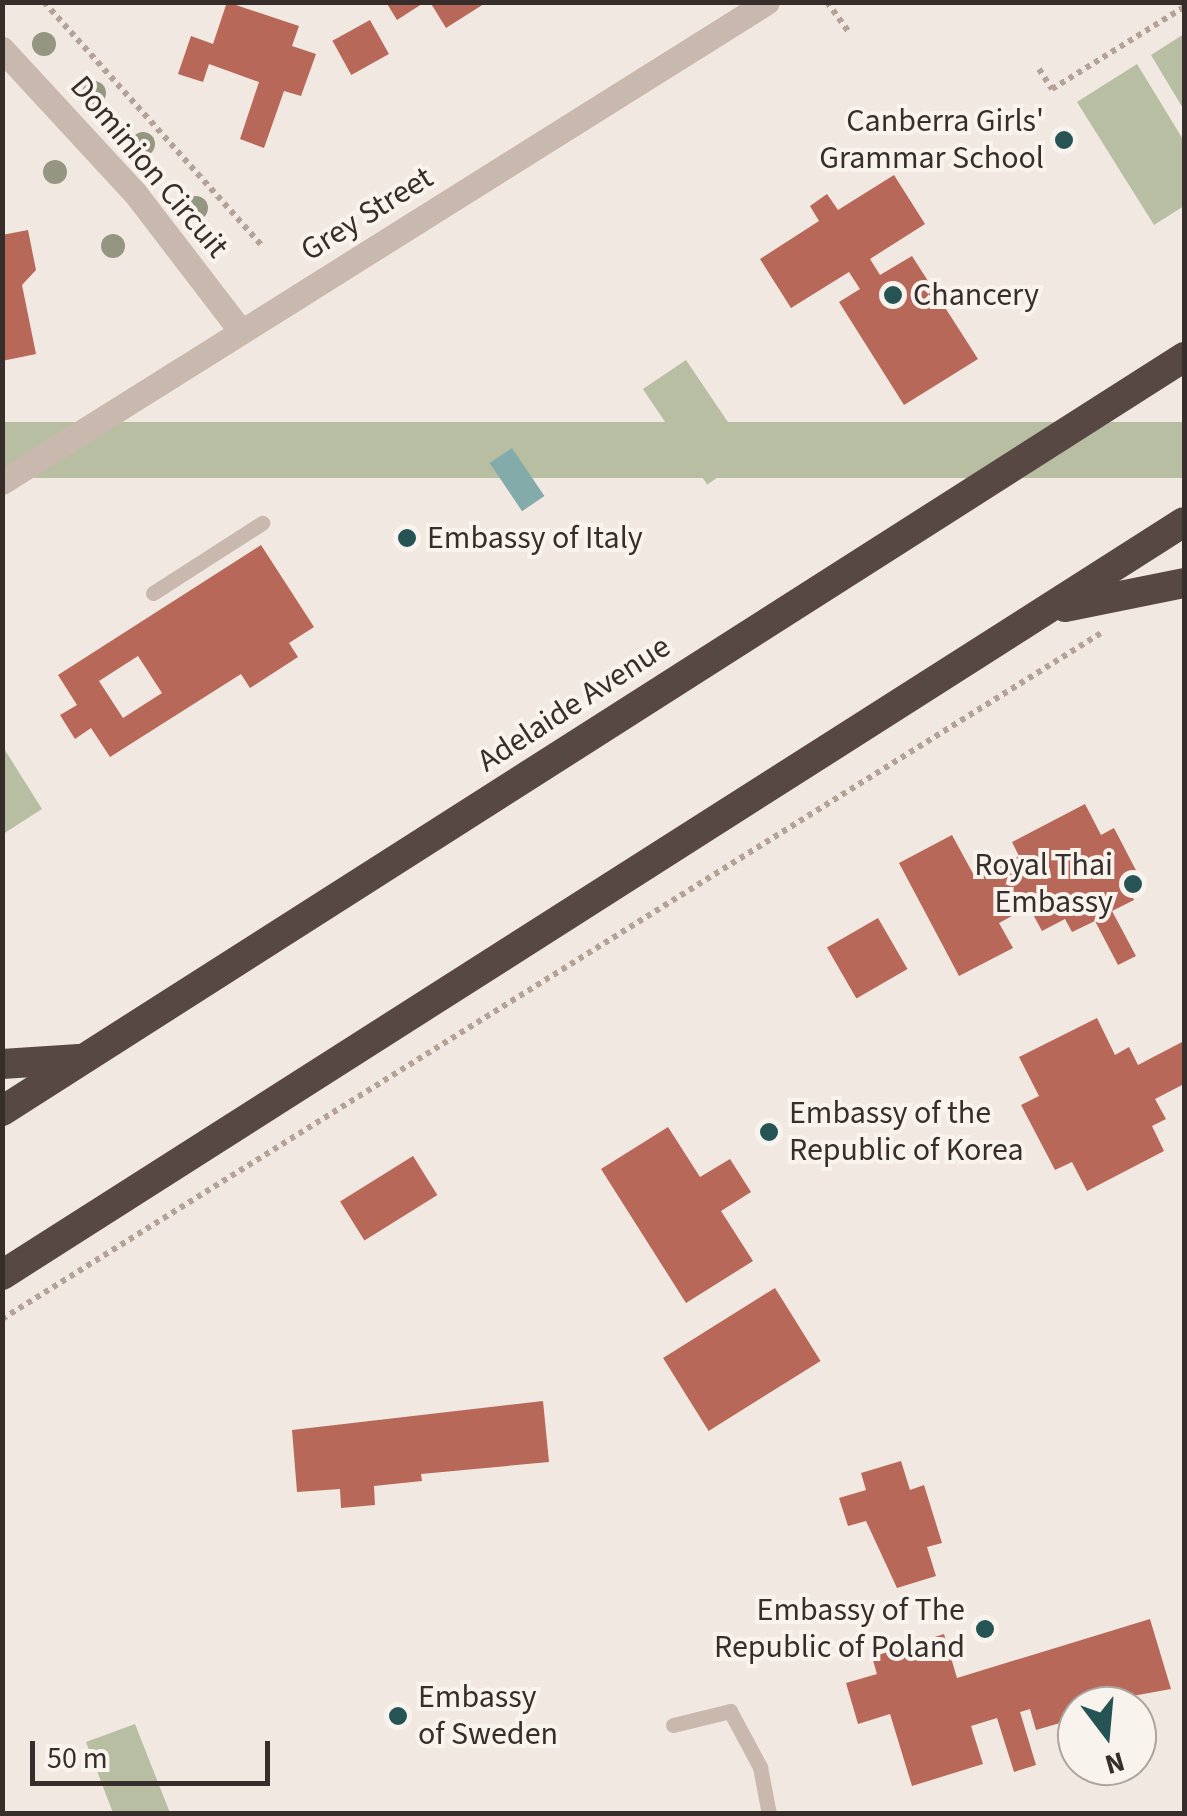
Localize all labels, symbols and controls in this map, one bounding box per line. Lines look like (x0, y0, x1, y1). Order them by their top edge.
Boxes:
street label: Dominion Circuit (62, 68, 236, 266)
place label: Canberra Girls' Grammar School (819, 103, 1044, 178)
marker: Canberra Girls' Grammar School (1053, 129, 1075, 151)
street label: Grey Street (294, 158, 440, 270)
place label: Chancery (913, 276, 1039, 314)
marker: Chancery (882, 284, 904, 306)
place label: Embassy of Italy (427, 519, 643, 557)
marker: Embassy of Italy (396, 527, 418, 549)
street label: Adelaide Avenue (471, 627, 677, 781)
place label: Royal Thai Embassy (974, 847, 1113, 922)
marker: Royal Thai Embassy (1122, 873, 1144, 895)
place label: Embassy of the Republic of Korea (789, 1095, 1024, 1170)
marker: Embassy of the Republic of Korea (758, 1121, 780, 1143)
place label: Embassy of The Republic of Poland (714, 1592, 965, 1667)
marker: Embassy of The Republic of Poland (974, 1618, 996, 1640)
place label: Embassy of Sweden (418, 1679, 558, 1754)
north arrow (1057, 1686, 1157, 1786)
marker: Embassy of Sweden (387, 1705, 409, 1727)
scale bar (35, 1721, 275, 1783)
text: 50 m (47, 1737, 108, 1780)
text: N (1100, 1741, 1129, 1785)

